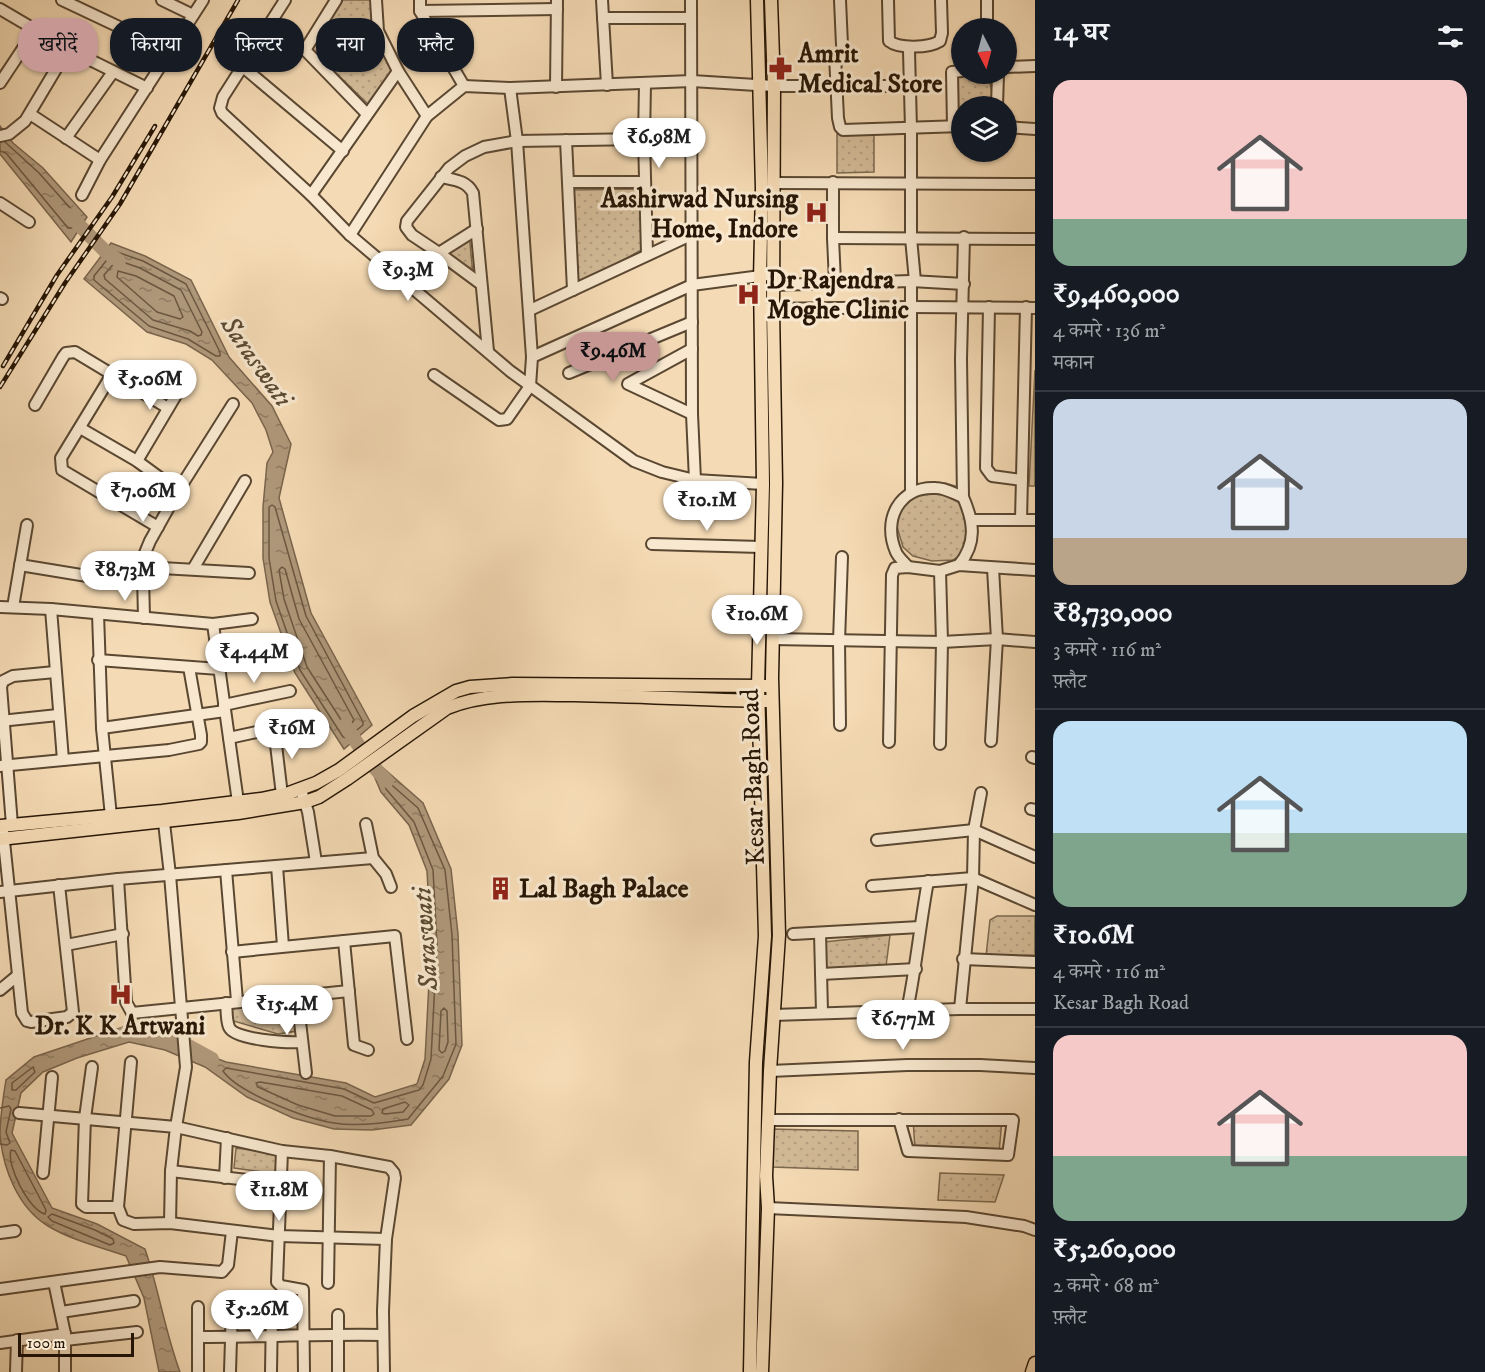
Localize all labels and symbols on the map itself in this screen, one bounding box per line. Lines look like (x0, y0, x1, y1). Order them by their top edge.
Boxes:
north arrow (951, 18, 1017, 84)
place label: Amrit Medical Store (797, 38, 943, 101)
pharmacy icon: Amrit Medical Store (767, 55, 793, 81)
pin: ₹6.98M (610, 118, 708, 169)
place label: Aashirwad Nursing Home, Indore (600, 183, 799, 246)
hospital icon: Aashirwad Nursing Home, Indore (803, 200, 829, 226)
pin: ₹9.3M (366, 251, 450, 302)
place label: Dr Rajendra Moghe Clinic (767, 264, 909, 327)
hospital icon: Dr Rajendra Moghe Clinic (736, 281, 762, 307)
water label: Saraswati (212, 309, 301, 415)
pin: ₹9.46M (564, 332, 662, 383)
pin: ₹5.06M (101, 360, 199, 411)
pin: ₹7.06M (94, 472, 192, 523)
pin: ₹10.1M (658, 481, 756, 532)
pin: ₹8.73M (76, 551, 174, 602)
pin: ₹10.6M (708, 595, 806, 646)
pin: ₹4.44M (205, 633, 303, 684)
street label: Kesar Bagh Road (734, 688, 773, 866)
pin: ₹16M (256, 709, 328, 760)
place label: Lal Bagh Palace (519, 873, 689, 906)
building icon: Lal Bagh Palace (488, 875, 514, 901)
water label: Saraswati (405, 884, 447, 993)
hospital icon: Dr. K K Artwani (107, 981, 133, 1007)
pin: ₹15.4M (238, 985, 336, 1036)
pin: ₹6.77M (854, 1000, 952, 1051)
place label: Dr. K K Artwani (35, 1010, 206, 1043)
pin: ₹11.8M (230, 1171, 328, 1222)
pin: ₹5.26M (208, 1290, 306, 1341)
scale bar (18, 1330, 134, 1358)

